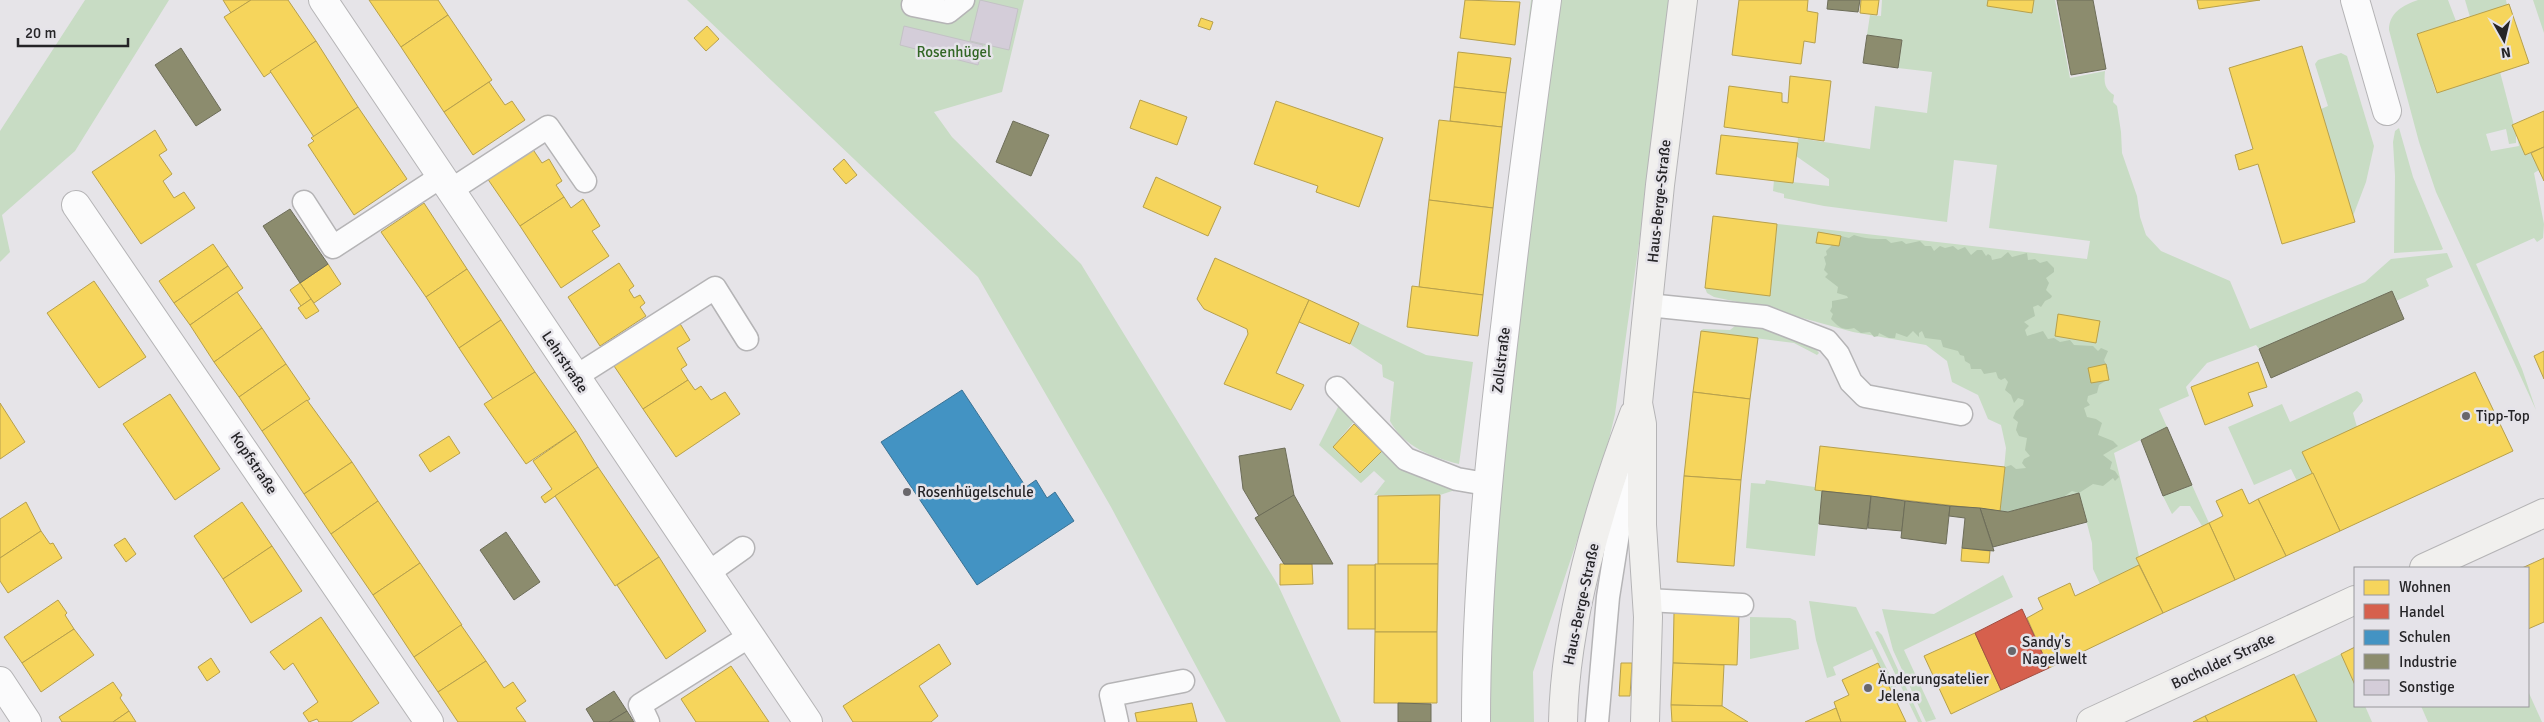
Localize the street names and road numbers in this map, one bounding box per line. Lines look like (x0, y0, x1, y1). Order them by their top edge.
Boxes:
street label: Haus-Berge-Straße (1644, 138, 1674, 264)
street label: Zollstraße (1488, 326, 1514, 394)
street label: Lehrstraße (538, 328, 592, 396)
street label: Kopfstraße (227, 428, 281, 498)
street label: Haus-Berge-Straße (1559, 542, 1603, 666)
street label: Bocholder Straße (2168, 629, 2278, 693)

